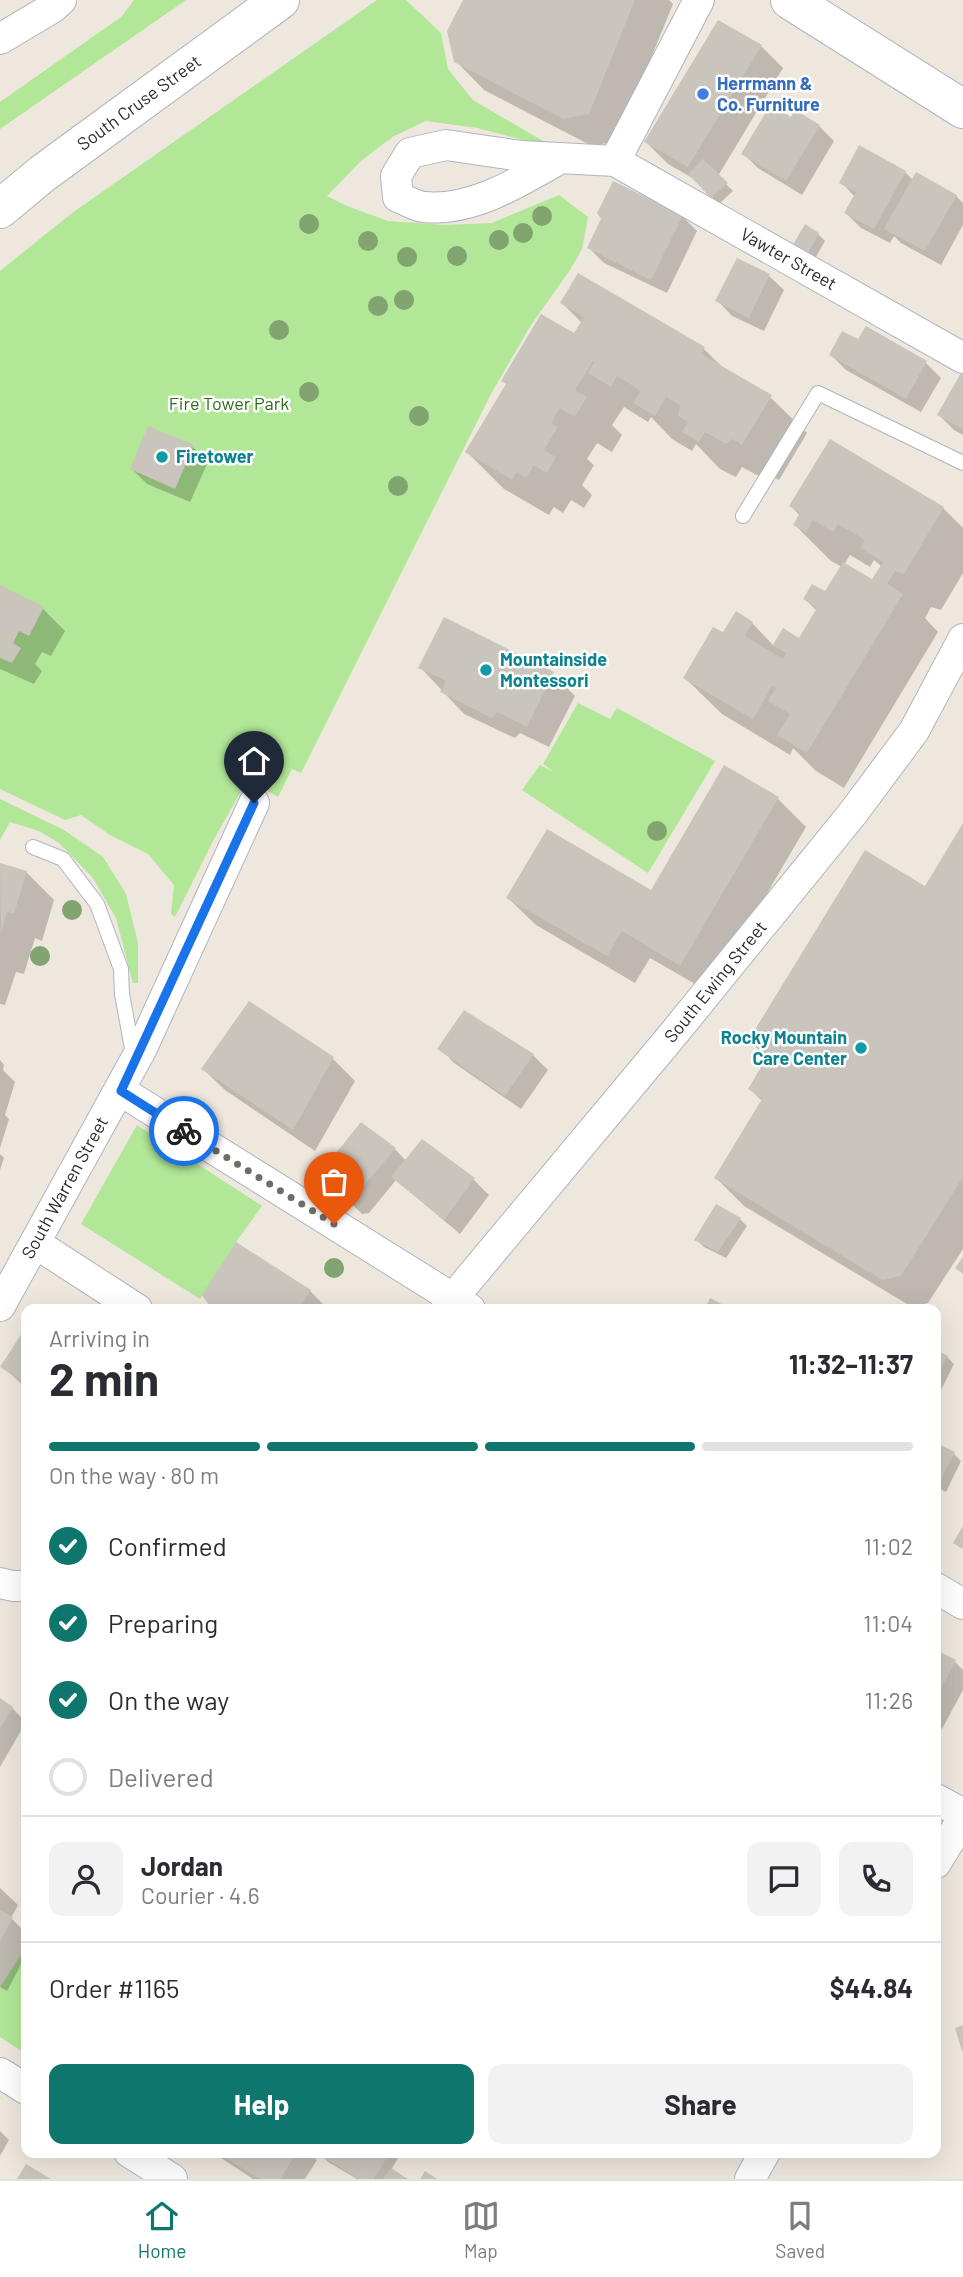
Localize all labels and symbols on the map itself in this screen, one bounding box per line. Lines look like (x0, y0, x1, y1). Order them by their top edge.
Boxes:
street label: South Cruse Street (72, 50, 205, 155)
place label: Herrmann & Co. Furniture (717, 72, 820, 115)
marker: Herrmann & Co. Furniture (695, 86, 711, 102)
street label: Vawter Street (737, 222, 841, 294)
park label: Fire Tower Park (169, 392, 289, 414)
place label: Firetower (176, 445, 254, 467)
marker: Firetower (154, 449, 170, 465)
place label: Mountainside Montessori (500, 648, 607, 691)
marker: Mountainside Montessori (478, 662, 494, 678)
pin (224, 731, 284, 803)
street label: South Ewing Street (659, 916, 771, 1047)
place label: Rocky Mountain Care Center (721, 1026, 847, 1069)
marker: Rocky Mountain Care Center (853, 1040, 869, 1056)
courier (149, 1096, 219, 1166)
street label: South Warren Street (16, 1112, 112, 1262)
pin (304, 1152, 364, 1224)

